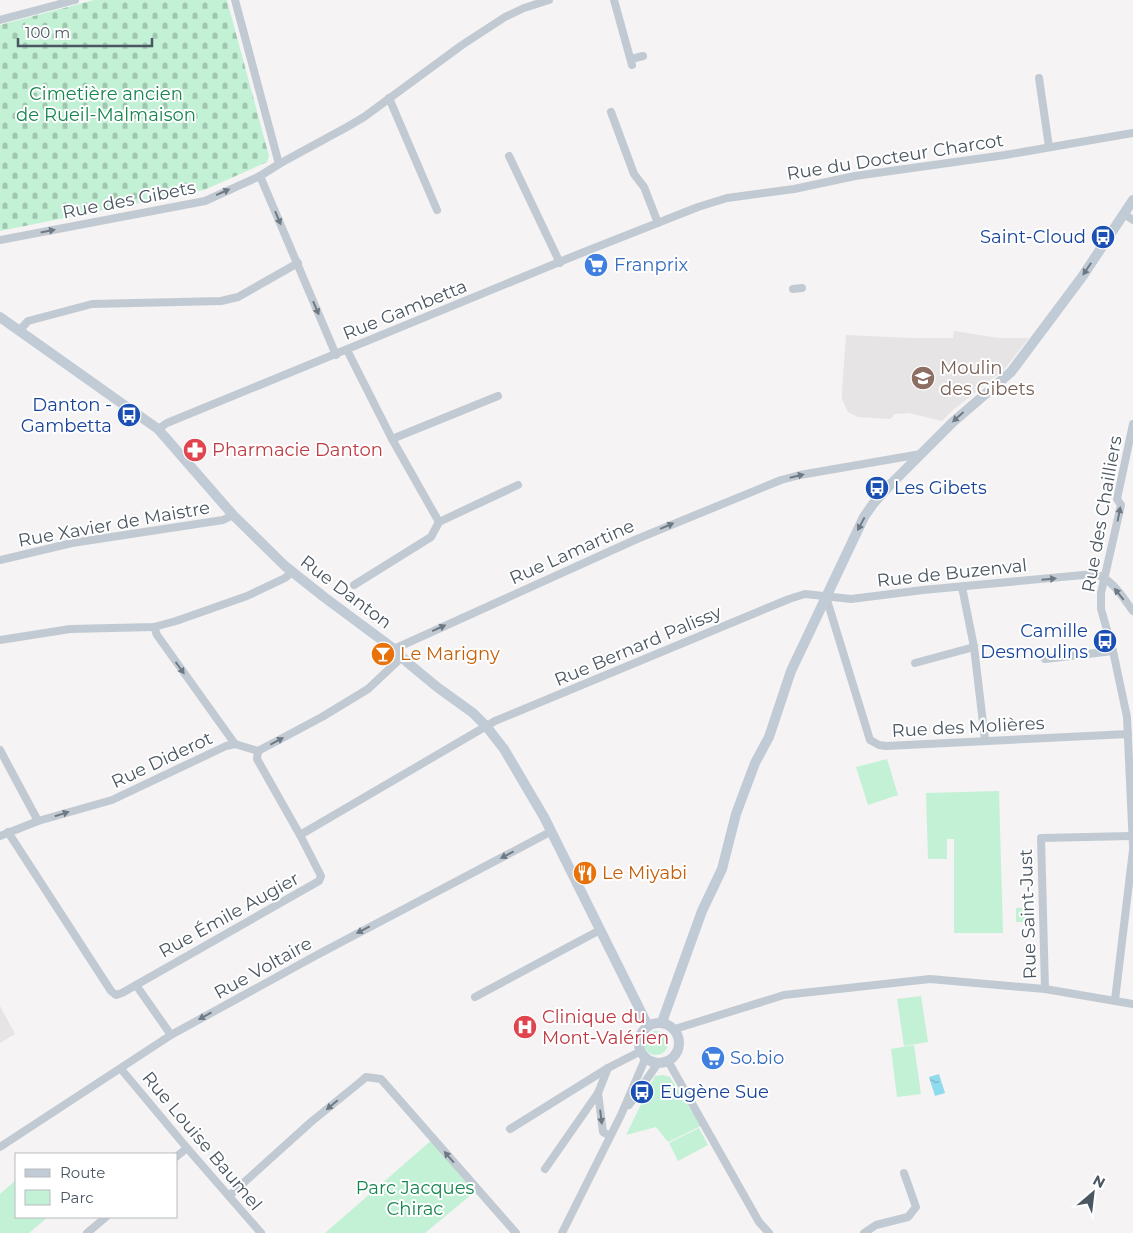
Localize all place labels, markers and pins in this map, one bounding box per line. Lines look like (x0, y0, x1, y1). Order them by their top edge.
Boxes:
bus stop icon: Saint-Cloud (1090, 224, 1116, 250)
place label: Saint-Cloud (980, 226, 1086, 248)
supermarket icon: Franprix (583, 252, 609, 278)
place label: Franprix (614, 254, 689, 276)
place label: Moulin des Gibets (940, 357, 1035, 400)
school or university icon: Moulin des Gibets (910, 365, 936, 391)
place label: Danton - Gambetta (21, 394, 112, 437)
bus stop icon: Danton - Gambetta (116, 402, 142, 428)
pharmacy icon: Pharmacie Danton (182, 437, 208, 463)
place label: Pharmacie Danton (212, 439, 383, 461)
bus stop icon: Les Gibets (864, 475, 890, 501)
place label: Les Gibets (894, 477, 987, 499)
place label: Camille Desmoulins (980, 620, 1088, 663)
bus stop icon: Camille Desmoulins (1092, 628, 1118, 654)
bar icon: Le Marigny (370, 641, 396, 667)
place label: Le Marigny (400, 643, 500, 665)
restaurant icon: Le Miyabi (572, 860, 598, 886)
place label: Le Miyabi (602, 862, 687, 884)
place label: Clinique du Mont-Valérien (542, 1006, 669, 1049)
hospital icon: Clinique du Mont-Valérien (512, 1014, 538, 1040)
supermarket icon: So.bio (700, 1045, 726, 1071)
place label: So.bio (730, 1047, 784, 1069)
bus stop icon: Eugène Sue (629, 1079, 655, 1105)
place label: Eugène Sue (660, 1081, 769, 1103)

